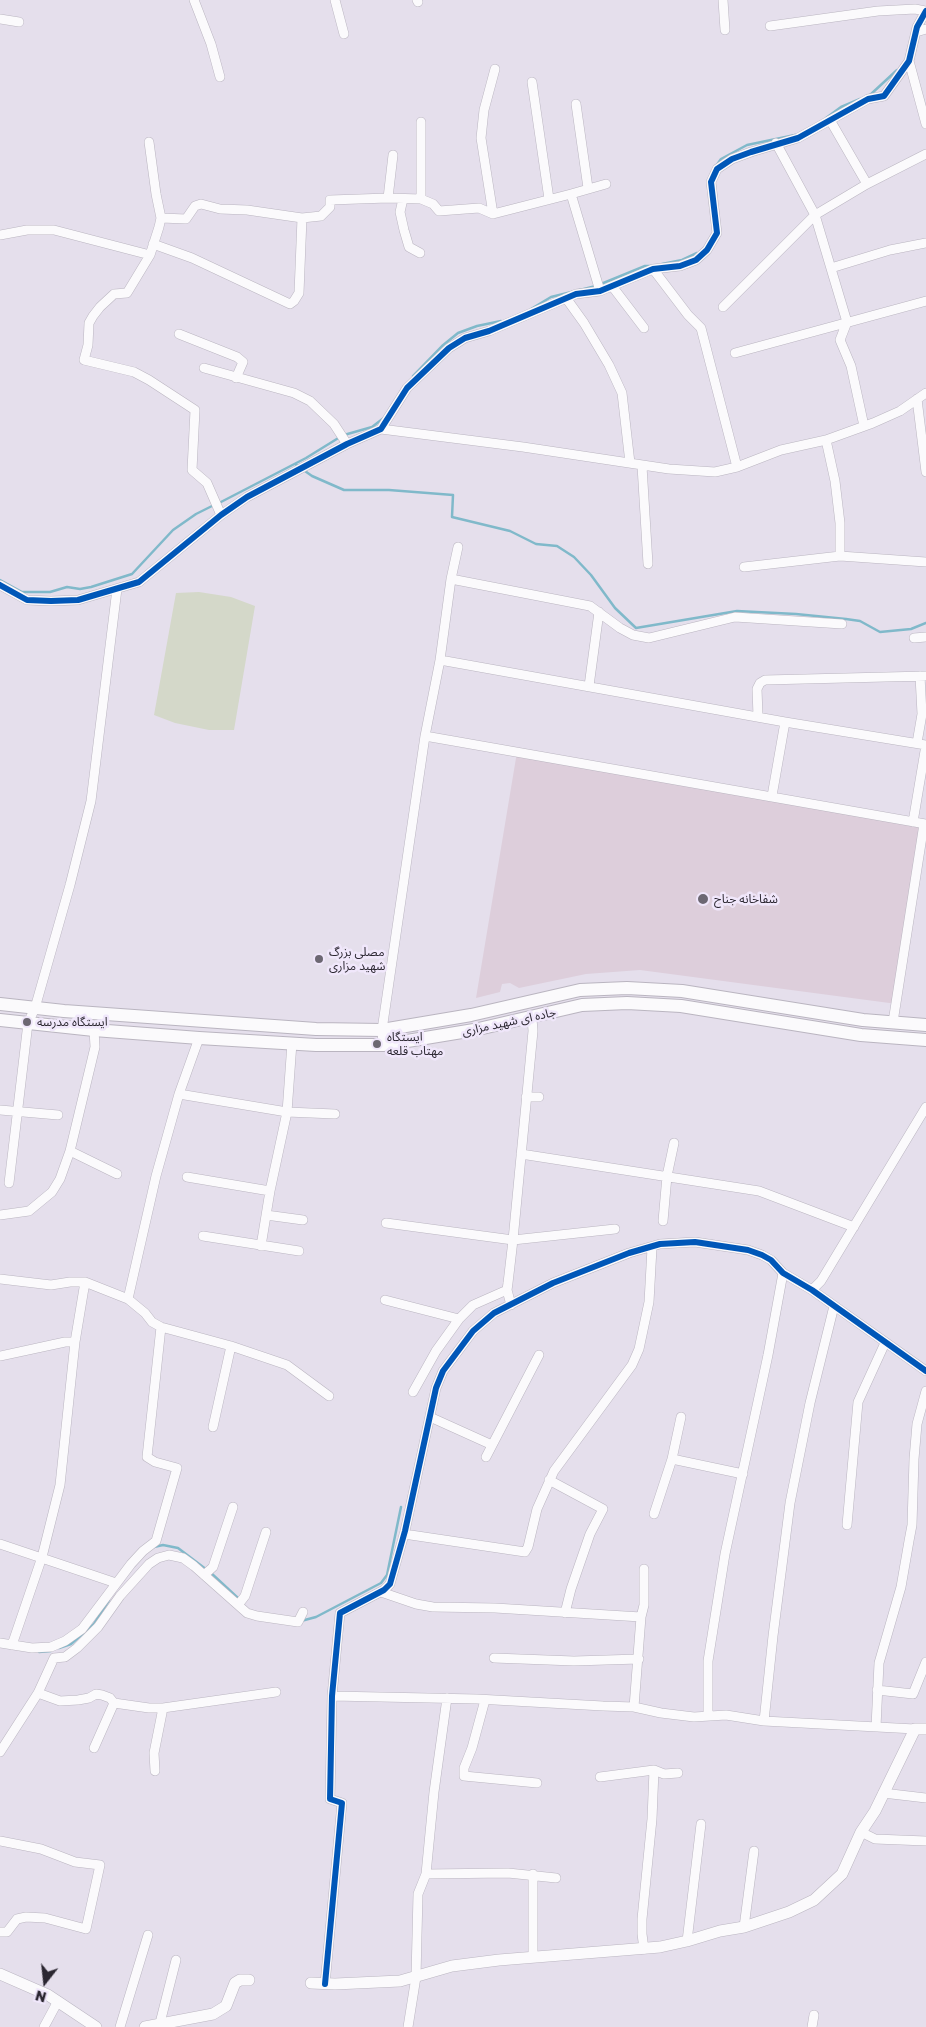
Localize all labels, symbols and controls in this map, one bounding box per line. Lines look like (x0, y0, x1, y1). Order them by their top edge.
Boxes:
marker: شفاخانه جناح (696, 892, 710, 906)
place label: شفاخانه جناح (714, 892, 778, 906)
place label: مصلی بزرگ شهید مزاری (329, 945, 385, 973)
marker: مصلی بزرگ شهید مزاری (313, 953, 325, 965)
street label: جاده ای شهید مزاری (461, 1005, 557, 1039)
place label: ایستگاه مدرسه (37, 1015, 108, 1029)
marker: ایستگاه مدرسه (21, 1016, 33, 1028)
place label: ایستگاه مهتاب قلعه (387, 1030, 443, 1058)
marker: ایستگاه مهتاب قلعه (371, 1038, 383, 1050)
north arrow (20, 1957, 70, 2007)
text: N (33, 1987, 48, 2007)

